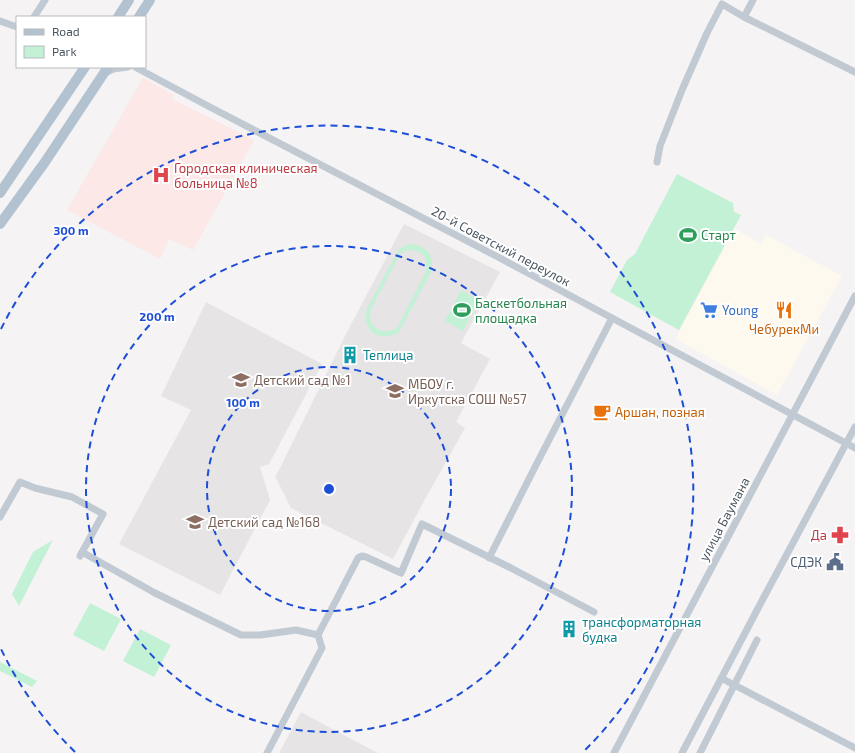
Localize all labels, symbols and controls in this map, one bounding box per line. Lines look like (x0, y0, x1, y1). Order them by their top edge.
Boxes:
legend (16, 16, 146, 68)
text: Road (52, 24, 80, 38)
text: Park (52, 44, 77, 58)
place label: Городская клиническая больница №8 (174, 160, 318, 191)
hospital icon: Городская клиническая больница №8 (151, 165, 171, 185)
street label: 20-й Советский переулок (429, 203, 573, 290)
text: 300 m (53, 223, 89, 237)
sports icon: Старт (678, 225, 698, 245)
place label: Старт (701, 227, 737, 243)
place label: Баскетбольная площадка (475, 295, 567, 326)
sports icon: Баскетбольная площадка (452, 300, 472, 320)
supermarket icon: Young (699, 300, 719, 320)
restaurant icon: ЧебурекМи (774, 300, 794, 320)
place label: Young (722, 302, 758, 318)
text: 200 m (139, 309, 175, 323)
place label: ЧебурекМи (749, 321, 819, 337)
building icon: Теплица (340, 345, 360, 365)
place label: Теплица (363, 347, 413, 363)
school or university icon: Детский сад №1 (231, 370, 251, 390)
place label: Детский сад №1 (254, 372, 351, 388)
place label: МБОУ г. Иркутска СОШ №57 (408, 376, 527, 407)
school or university icon: МБОУ г. Иркутска СОШ №57 (385, 381, 405, 401)
text: 100 m (226, 395, 260, 409)
cafe icon: Аршан, позная (592, 402, 612, 422)
place label: Аршан, позная (615, 404, 705, 420)
street label: улица Баумана (695, 474, 753, 564)
centre of rings (322, 482, 336, 496)
school or university icon: Детский сад №168 (185, 512, 205, 532)
place label: Детский сад №168 (208, 514, 320, 530)
pharmacy icon: Да (830, 525, 850, 545)
place label: Да (811, 527, 827, 543)
public building icon: СДЭК (825, 552, 845, 572)
place label: СДЭК (790, 554, 822, 570)
place label: трансформаторная будка (582, 614, 701, 645)
building icon: трансформаторная будка (559, 619, 579, 639)

